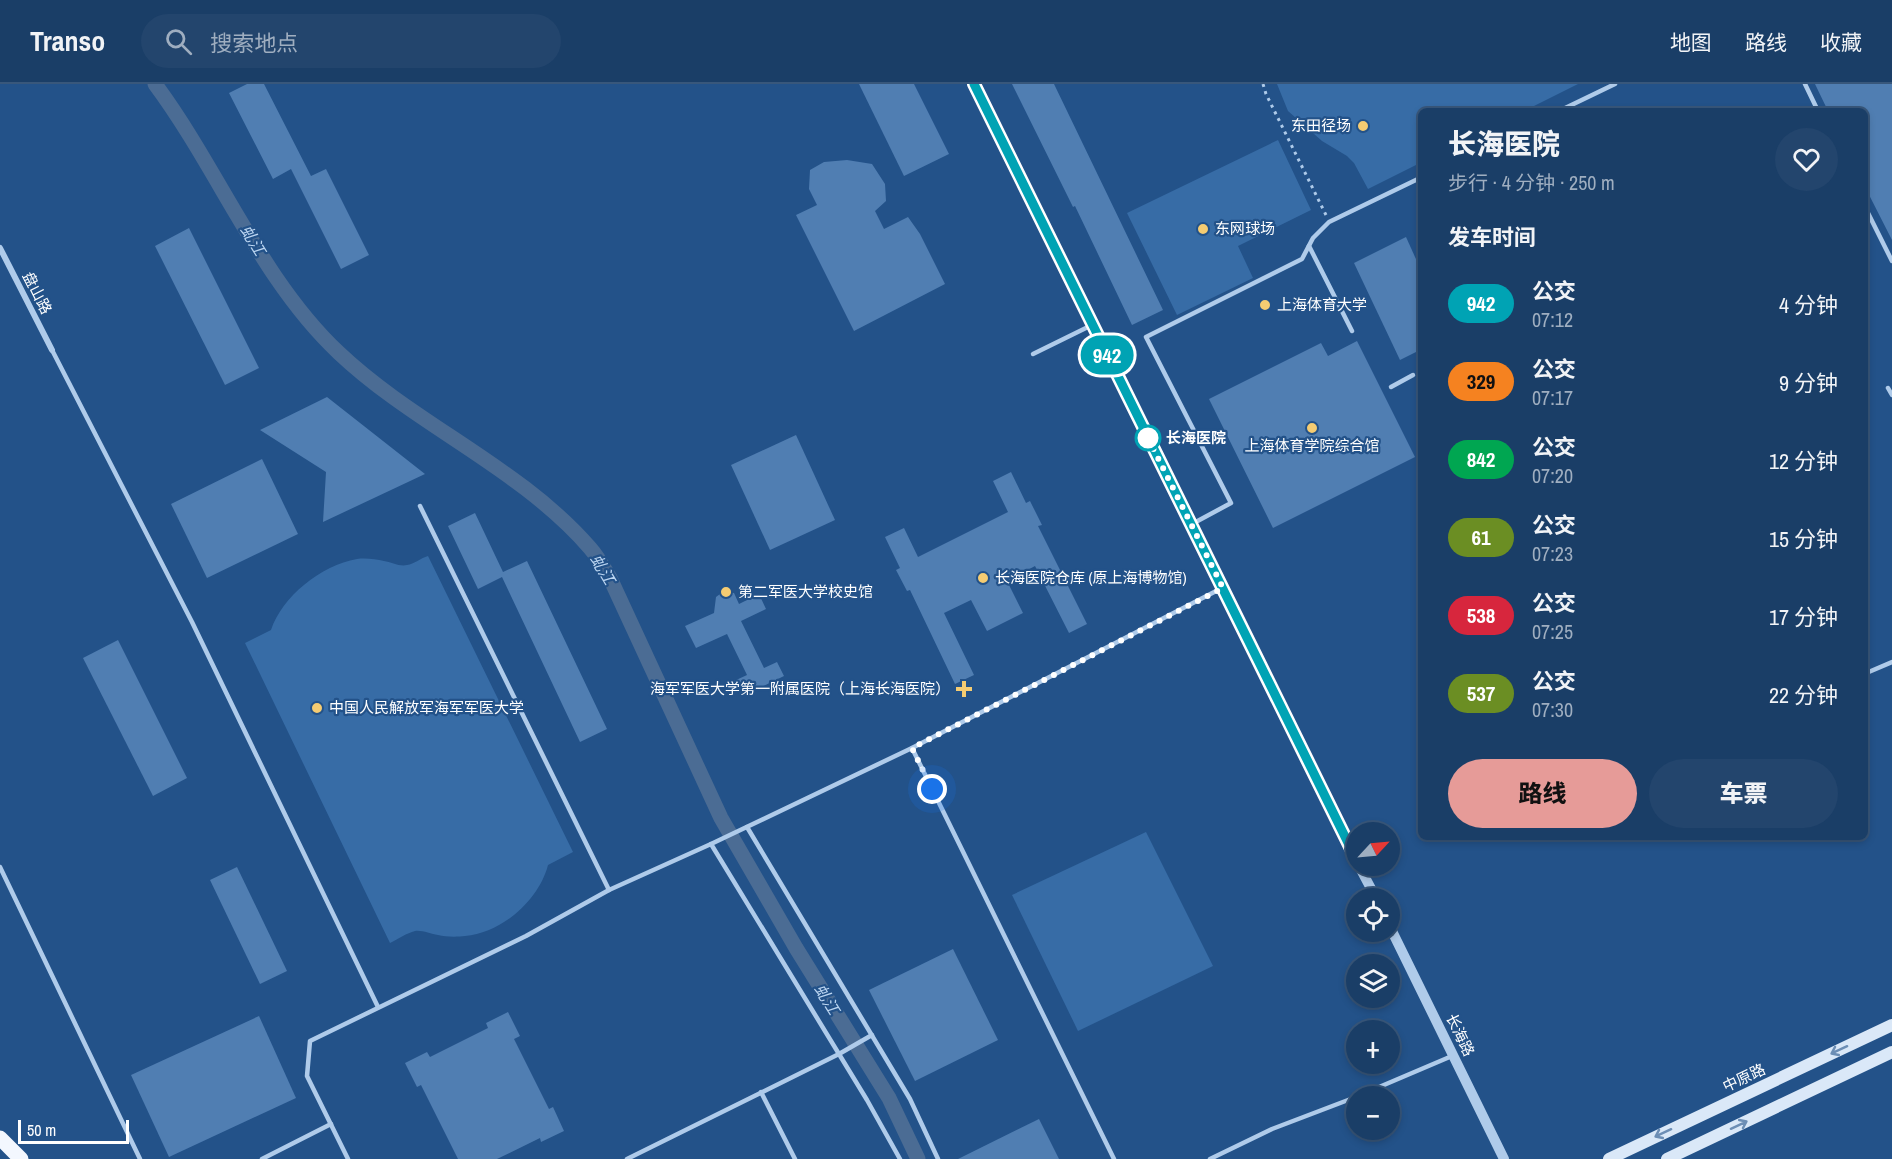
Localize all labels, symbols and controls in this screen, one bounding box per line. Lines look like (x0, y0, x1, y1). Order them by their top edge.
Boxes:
search box (141, 14, 561, 68)
text: Transo (30, 22, 105, 60)
icon: search (162, 25, 195, 58)
text: 搜索地点 (210, 28, 298, 58)
text: 地图 (1670, 28, 1712, 57)
text: 路线 (1745, 28, 1787, 57)
text: 收藏 (1820, 28, 1862, 57)
place label: 东田径场 (1291, 115, 1351, 136)
marker: 东田径场 (1356, 119, 1370, 133)
text: 长海医院 (1448, 125, 1560, 163)
button: heart (1775, 128, 1838, 191)
text: 步行 · 4 分钟 · 250 m (1448, 169, 1615, 196)
place label: 东网球场 (1215, 218, 1275, 239)
water label: 虬江 (235, 221, 272, 261)
marker: 东网球场 (1196, 222, 1210, 236)
text: 发车时间 (1448, 222, 1536, 252)
street label: 盘山路 (18, 268, 57, 318)
text: 公交 (1532, 276, 1576, 306)
text: 942 (1467, 289, 1495, 318)
text: 4 分钟 (1779, 290, 1838, 320)
place label: 上海体育大学 (1277, 294, 1367, 315)
marker: 上海体育大学 (1258, 298, 1272, 312)
text: 07:12 (1532, 306, 1573, 333)
line badge: 942 (1072, 336, 1142, 374)
text: 942 (1093, 341, 1121, 370)
text: 公交 (1532, 354, 1576, 384)
text: 329 (1467, 367, 1495, 396)
text: 9 分钟 (1779, 368, 1838, 398)
text: 07:17 (1532, 384, 1573, 411)
marker: 上海体育学院综合馆 (1305, 421, 1319, 435)
marker: 长海医院 (1135, 425, 1161, 451)
place label: 长海医院 (1166, 427, 1226, 448)
text: 公交 (1532, 432, 1576, 462)
place label: 上海体育学院综合馆 (1244, 435, 1380, 456)
text: 842 (1467, 445, 1495, 474)
text: 12 分钟 (1769, 446, 1838, 476)
text: 07:20 (1532, 462, 1573, 489)
text: 公交 (1532, 510, 1576, 540)
text: 61 (1471, 523, 1491, 552)
text: 15 分钟 (1769, 524, 1838, 554)
text: 07:23 (1532, 540, 1573, 567)
water label: 虬江 (585, 550, 622, 590)
place label: 长海医院仓库 (原上海博物馆) (995, 567, 1187, 588)
marker: 长海医院仓库 (原上海博物馆) (976, 571, 990, 585)
place label: 第二军医大学校史馆 (738, 581, 873, 602)
marker: 第二军医大学校史馆 (719, 585, 733, 599)
text: 公交 (1532, 588, 1576, 618)
text: 538 (1467, 601, 1495, 630)
text: 17 分钟 (1769, 602, 1838, 632)
text: 07:25 (1532, 618, 1573, 645)
text: 公交 (1532, 666, 1576, 696)
place label: 海军军医大学第一附属医院（上海长海医院） (650, 678, 950, 699)
text: 537 (1467, 679, 1495, 708)
marker: 海军军医大学第一附属医院（上海长海医院） (955, 680, 973, 698)
text: 22 分钟 (1769, 680, 1838, 710)
text: 07:30 (1532, 696, 1573, 723)
place label: 中国人民解放军海军军医大学 (329, 697, 524, 718)
marker: 中国人民解放军海军军医大学 (310, 701, 324, 715)
button: 路线 (1448, 759, 1637, 828)
button: 车票 (1649, 759, 1838, 828)
your location (917, 774, 947, 804)
north arrow (1346, 822, 1400, 876)
map controls (1346, 822, 1400, 1140)
button: locate (1346, 888, 1400, 942)
button: layers (1346, 954, 1400, 1008)
water label: 虬江 (809, 980, 846, 1020)
street label: 长海路 (1441, 1010, 1480, 1060)
button: + (1346, 1020, 1400, 1074)
one-way arrow (1831, 1044, 1849, 1056)
street label: 中原路 (1719, 1059, 1769, 1097)
button: − (1346, 1086, 1400, 1140)
scale bar (18, 1117, 129, 1144)
one-way arrow (1729, 1118, 1747, 1130)
text: 50 m (27, 1119, 56, 1141)
one-way arrow (1654, 1127, 1672, 1139)

